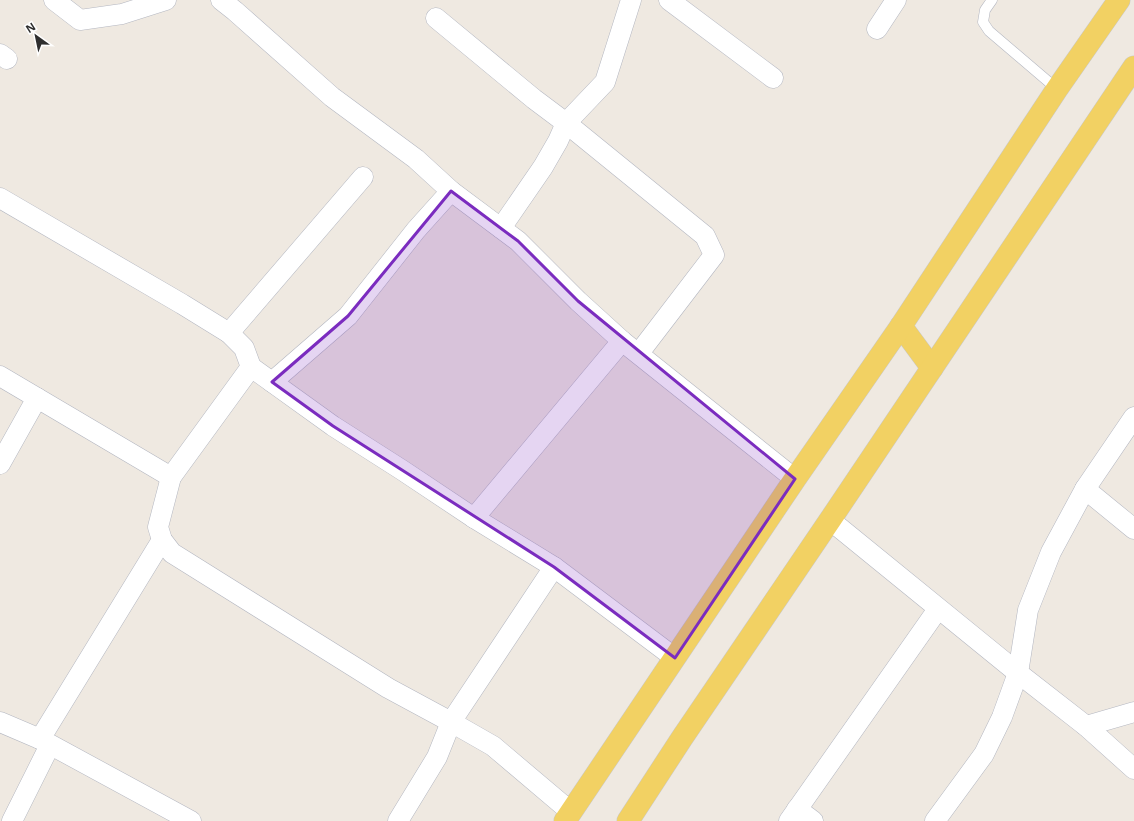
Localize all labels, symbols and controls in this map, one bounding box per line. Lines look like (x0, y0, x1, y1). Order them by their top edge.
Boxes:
north arrow (16, 16, 56, 56)
text: N (22, 18, 38, 36)

